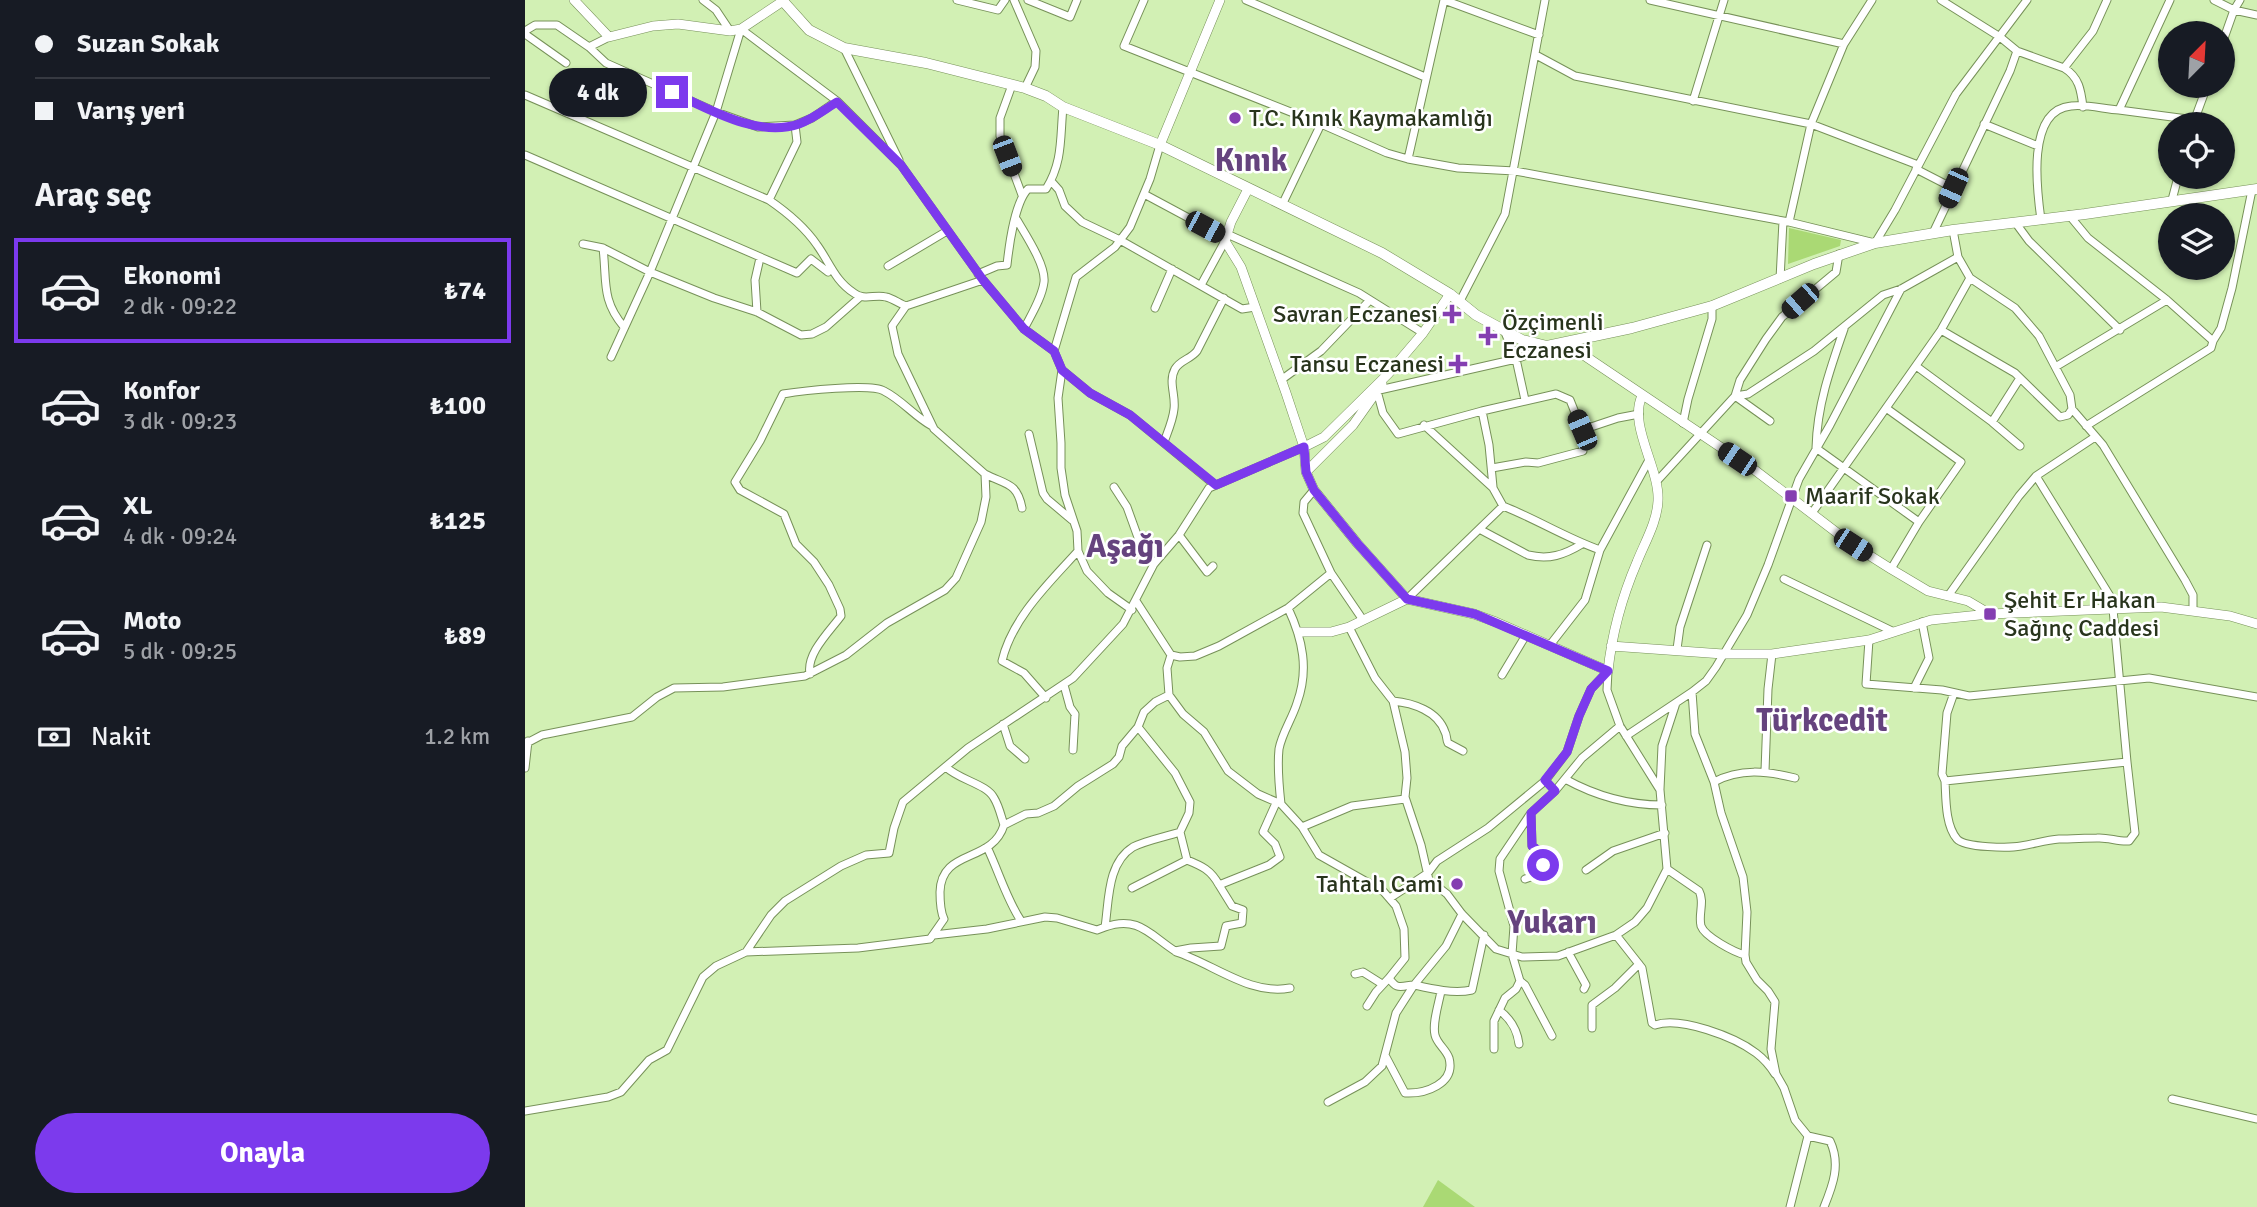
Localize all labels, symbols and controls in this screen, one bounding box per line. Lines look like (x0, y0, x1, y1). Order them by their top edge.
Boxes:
north arrow (2158, 21, 2235, 98)
map controls (2158, 21, 2235, 280)
text: Suzan Sokak (77, 28, 219, 60)
callout: 4 dk (549, 68, 647, 116)
route end (656, 76, 688, 108)
text: 4 dk (577, 78, 619, 107)
text: Varış yeri (77, 95, 185, 127)
place label: T.C. Kınık Kaymakamlığı (1249, 103, 1493, 133)
marker: T.C. Kınık Kaymakamlığı (1227, 110, 1243, 126)
button: locate (2158, 112, 2235, 189)
car (990, 133, 1025, 179)
district label: Kınık (1214, 141, 1288, 180)
car (1935, 165, 1972, 211)
text: Araç seç (35, 176, 152, 215)
button: layers (2158, 203, 2235, 280)
car (1182, 208, 1229, 246)
icon: car (39, 259, 102, 322)
text: Ekonomi (123, 260, 221, 292)
text: ₺74 (444, 275, 486, 307)
car (1778, 279, 1823, 323)
text: 2 dk · 09:22 (123, 292, 237, 321)
place label: Savran Eczanesi (1273, 299, 1438, 329)
marker: Savran Eczanesi (1444, 306, 1460, 322)
place label: Özçimenli Eczanesi (1502, 307, 1604, 365)
marker: Özçimenli Eczanesi (1480, 328, 1496, 344)
place label: Tansu Eczanesi (1290, 349, 1444, 379)
marker: Tansu Eczanesi (1450, 356, 1466, 372)
icon: car (39, 374, 102, 437)
text: Konfor (123, 375, 200, 407)
text: ₺100 (430, 390, 486, 422)
text: 3 dk · 09:23 (123, 407, 237, 436)
car (1565, 407, 1600, 453)
car (1714, 439, 1761, 479)
place label: Maarif Sokak (1805, 481, 1940, 511)
marker: Maarif Sokak (1783, 488, 1799, 504)
icon: car (39, 489, 102, 552)
text: XL (123, 490, 153, 522)
text: ₺125 (430, 505, 486, 537)
text: 4 dk · 09:24 (123, 522, 237, 551)
car (1830, 525, 1877, 565)
district label: Aşağı (1086, 527, 1164, 566)
place label: Şehit Er Hakan Sağınç Caddesi (2004, 585, 2159, 643)
icon: car (39, 604, 102, 667)
text: Moto (123, 605, 181, 637)
marker: Şehit Er Hakan Sağınç Caddesi (1982, 606, 1998, 622)
text: ₺89 (444, 620, 486, 652)
text: 5 dk · 09:25 (123, 637, 237, 666)
district label: Türkcedit (1756, 701, 1888, 740)
icon: cash (35, 718, 73, 756)
text: Nakit (91, 721, 151, 753)
text: 1.2 km (424, 722, 490, 751)
route start (1527, 849, 1559, 881)
place label: Tahtalı Cami (1316, 869, 1443, 899)
marker: Tahtalı Cami (1449, 876, 1465, 892)
district label: Yukarı (1506, 903, 1597, 942)
button: Onayla (35, 1113, 490, 1193)

